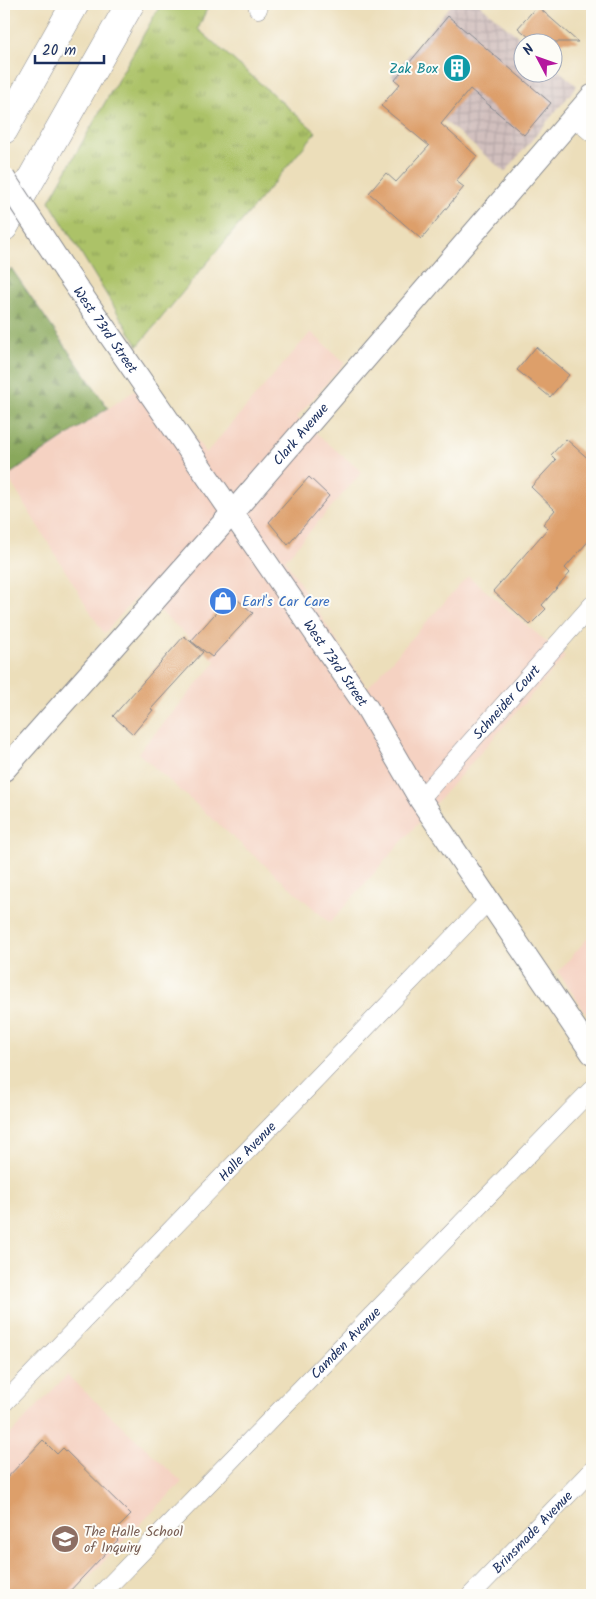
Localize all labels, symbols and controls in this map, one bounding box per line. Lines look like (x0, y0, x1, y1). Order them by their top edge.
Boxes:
scale bar (35, 32, 104, 64)
north arrow (514, 32, 564, 82)
text: 20 m (42, 39, 76, 63)
text: N (518, 39, 540, 61)
building icon: Zak Box (442, 53, 472, 83)
place label: Zak Box (389, 58, 439, 80)
street label: West 73rd Street (67, 282, 143, 379)
street label: Clark Avenue (268, 398, 335, 471)
shop icon: Earl's Car Care (208, 586, 238, 616)
place label: Earl's Car Care (242, 591, 330, 613)
street label: West 73rd Street (297, 615, 373, 712)
street label: Schneider Court (468, 660, 547, 745)
street label: Halle Avenue (213, 1116, 282, 1187)
street label: Camden Avenue (306, 1302, 387, 1385)
street label: Brinsmade Avenue (487, 1485, 579, 1579)
place label: The Halle School of Inquiry (84, 1521, 183, 1559)
school or university icon: The Halle School of Inquiry (50, 1524, 80, 1554)

